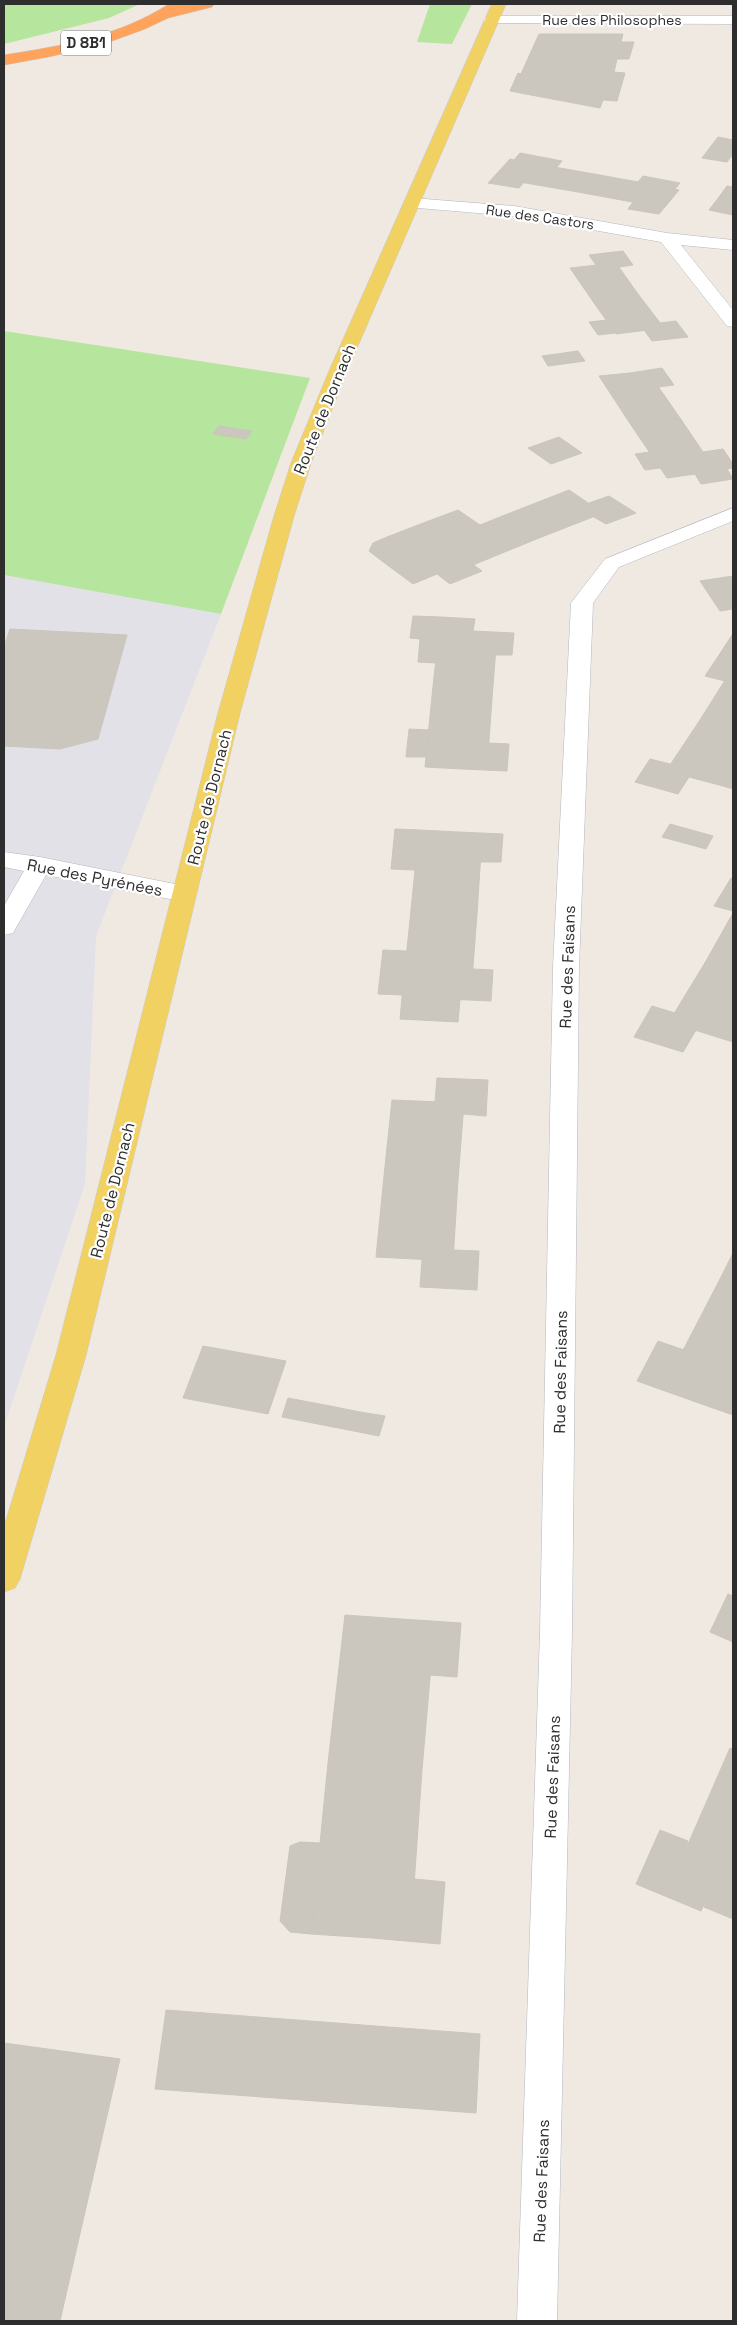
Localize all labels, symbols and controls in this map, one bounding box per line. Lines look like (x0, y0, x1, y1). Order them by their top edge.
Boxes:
street label: Rue des Philosophes (542, 11, 682, 29)
road number: D 8B1 (61, 30, 111, 56)
street label: Rue des Castors (485, 200, 595, 234)
street label: Route de Dornach (289, 341, 360, 478)
street label: Route de Dornach (182, 727, 236, 867)
street label: Rue des Pyrénées (25, 854, 164, 901)
street label: Rue des Faisans (555, 905, 580, 1029)
street label: Route de Dornach (85, 1120, 139, 1260)
street label: Rue des Faisans (549, 1310, 572, 1434)
street label: Rue des Faisans (540, 1715, 565, 1839)
street label: Rue des Faisans (529, 2119, 554, 2243)

